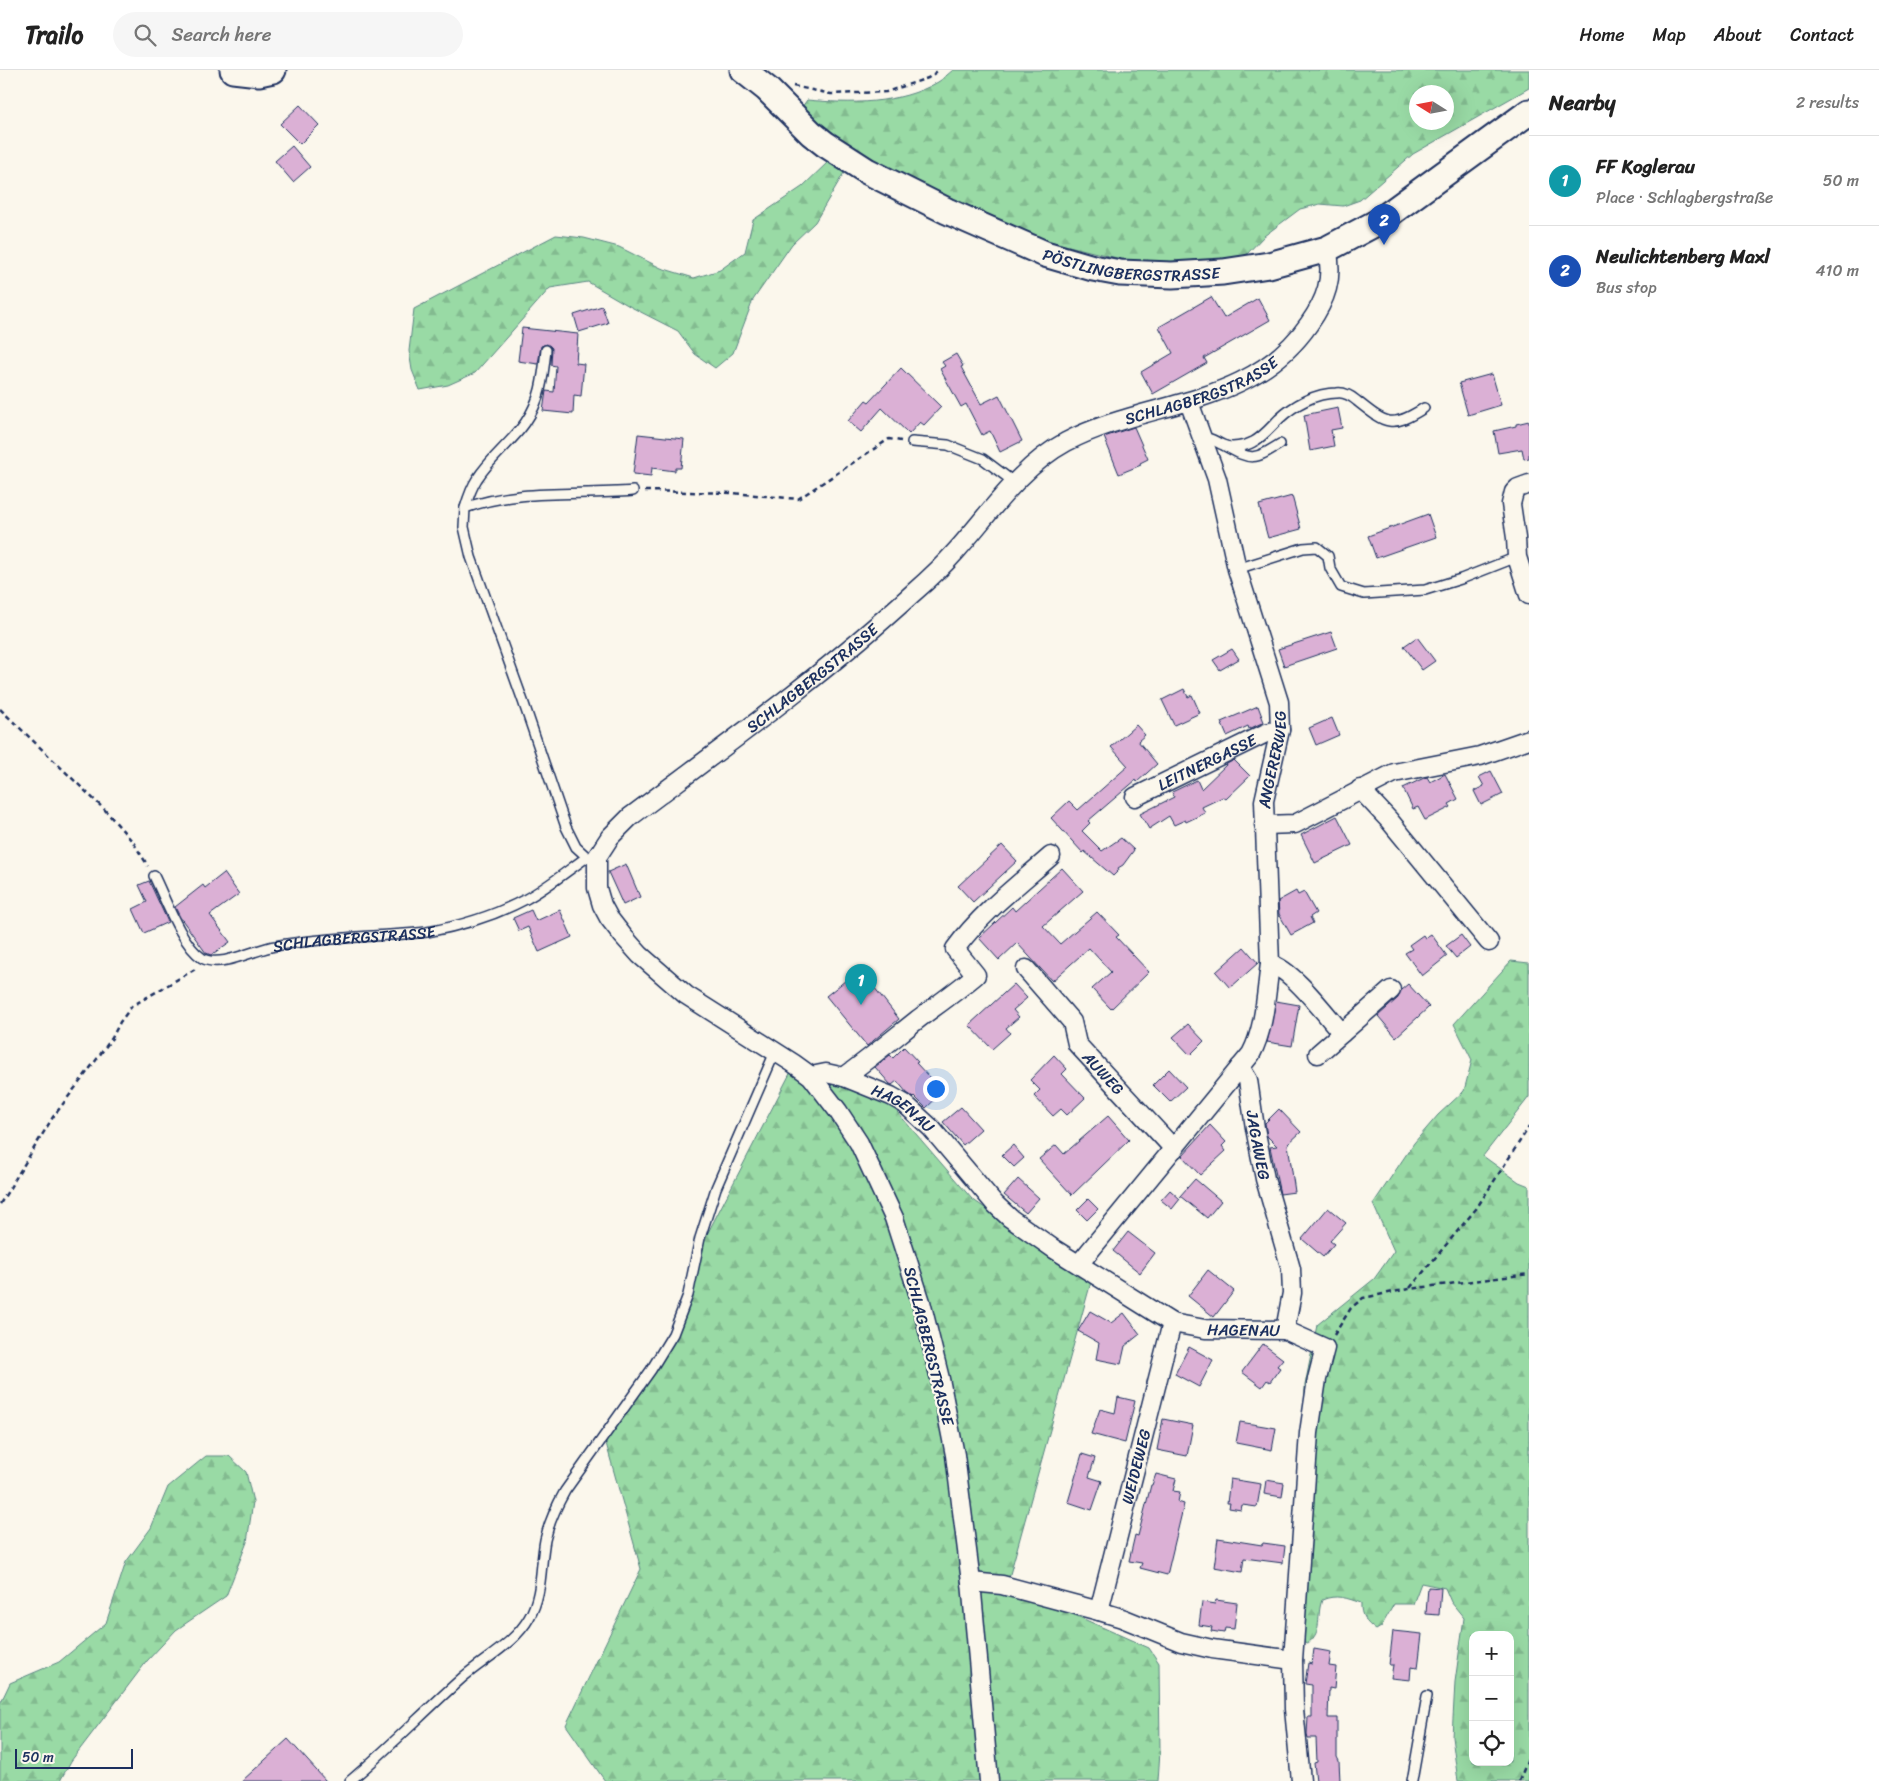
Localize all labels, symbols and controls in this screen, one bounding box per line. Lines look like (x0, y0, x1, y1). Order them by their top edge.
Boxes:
search box (113, 12, 463, 57)
text: Trailo (25, 14, 83, 56)
text: Search here (171, 18, 272, 51)
text: Home (1580, 19, 1625, 51)
text: Map (1653, 19, 1686, 51)
text: About (1714, 19, 1762, 51)
text: Contact (1790, 19, 1854, 51)
icon: search (131, 21, 159, 49)
text: Nearby (1549, 84, 1615, 122)
north arrow (1409, 85, 1454, 130)
text: 2 results (1796, 88, 1859, 117)
text: FF Koglerau (1596, 150, 1695, 183)
text: 1 (1562, 166, 1568, 195)
text: 50 m (1823, 166, 1859, 195)
text: Place · Schlagbergstraße (1596, 183, 1773, 212)
pin: 2 (1368, 204, 1400, 245)
street label: PÖSTLINGBERGSTRASSE (1039, 240, 1222, 290)
text: Neulichtenberg Maxl (1596, 240, 1770, 273)
text: 2 (1560, 256, 1570, 285)
text: 410 m (1816, 256, 1859, 285)
text: Bus stop (1596, 273, 1657, 302)
street label: SCHLAGBERGSTRASSE (1121, 347, 1285, 433)
street label: SCHLAGBERGSTRASSE (739, 615, 886, 740)
street label: ANGERERWEG (1249, 710, 1294, 811)
street label: LEITNERGASSE (1152, 725, 1263, 799)
street label: SCHLAGBERGSTRASSE (270, 916, 439, 961)
pin: 1 (845, 964, 877, 1005)
street label: AUWEG (1075, 1043, 1132, 1102)
street label: HAGENAU (867, 1075, 942, 1140)
your location (923, 1076, 949, 1102)
street label: JAGAWEG (1238, 1107, 1279, 1182)
street label: SCHLAGBERGSTRASSE (895, 1263, 963, 1430)
street label: HAGENAU (1207, 1315, 1281, 1344)
street label: WEIDEWEG (1112, 1426, 1159, 1507)
map controls (1469, 1631, 1514, 1766)
button: + (1469, 1631, 1514, 1676)
button: − (1469, 1676, 1514, 1721)
button: locate (1469, 1721, 1514, 1766)
text: 50 m (22, 1745, 54, 1770)
scale bar (15, 1746, 132, 1769)

